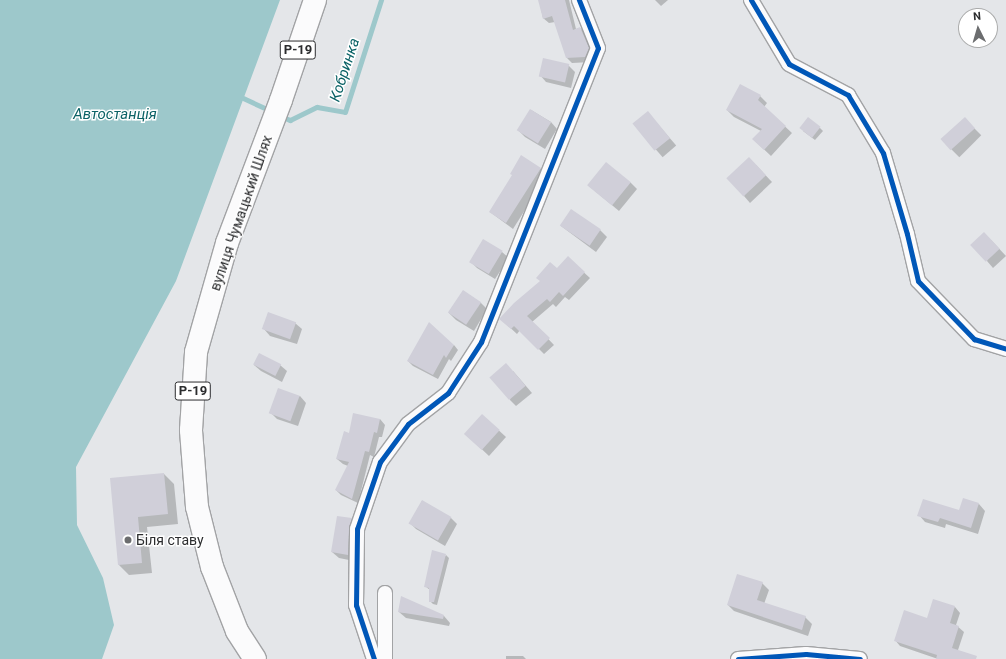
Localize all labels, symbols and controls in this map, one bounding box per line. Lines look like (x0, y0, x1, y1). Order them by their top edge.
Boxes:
north arrow (958, 8, 998, 48)
text: N (973, 10, 981, 23)
water label: Кобринка (326, 36, 364, 104)
road number: Р-19 (279, 39, 317, 61)
water label: Автостанція (73, 106, 157, 124)
street label: вулиця Чумацький Шлях (206, 133, 276, 293)
road number: Р-19 (174, 380, 212, 402)
place label: Біля ставу (136, 532, 204, 548)
marker: Біля ставу (123, 535, 133, 545)

